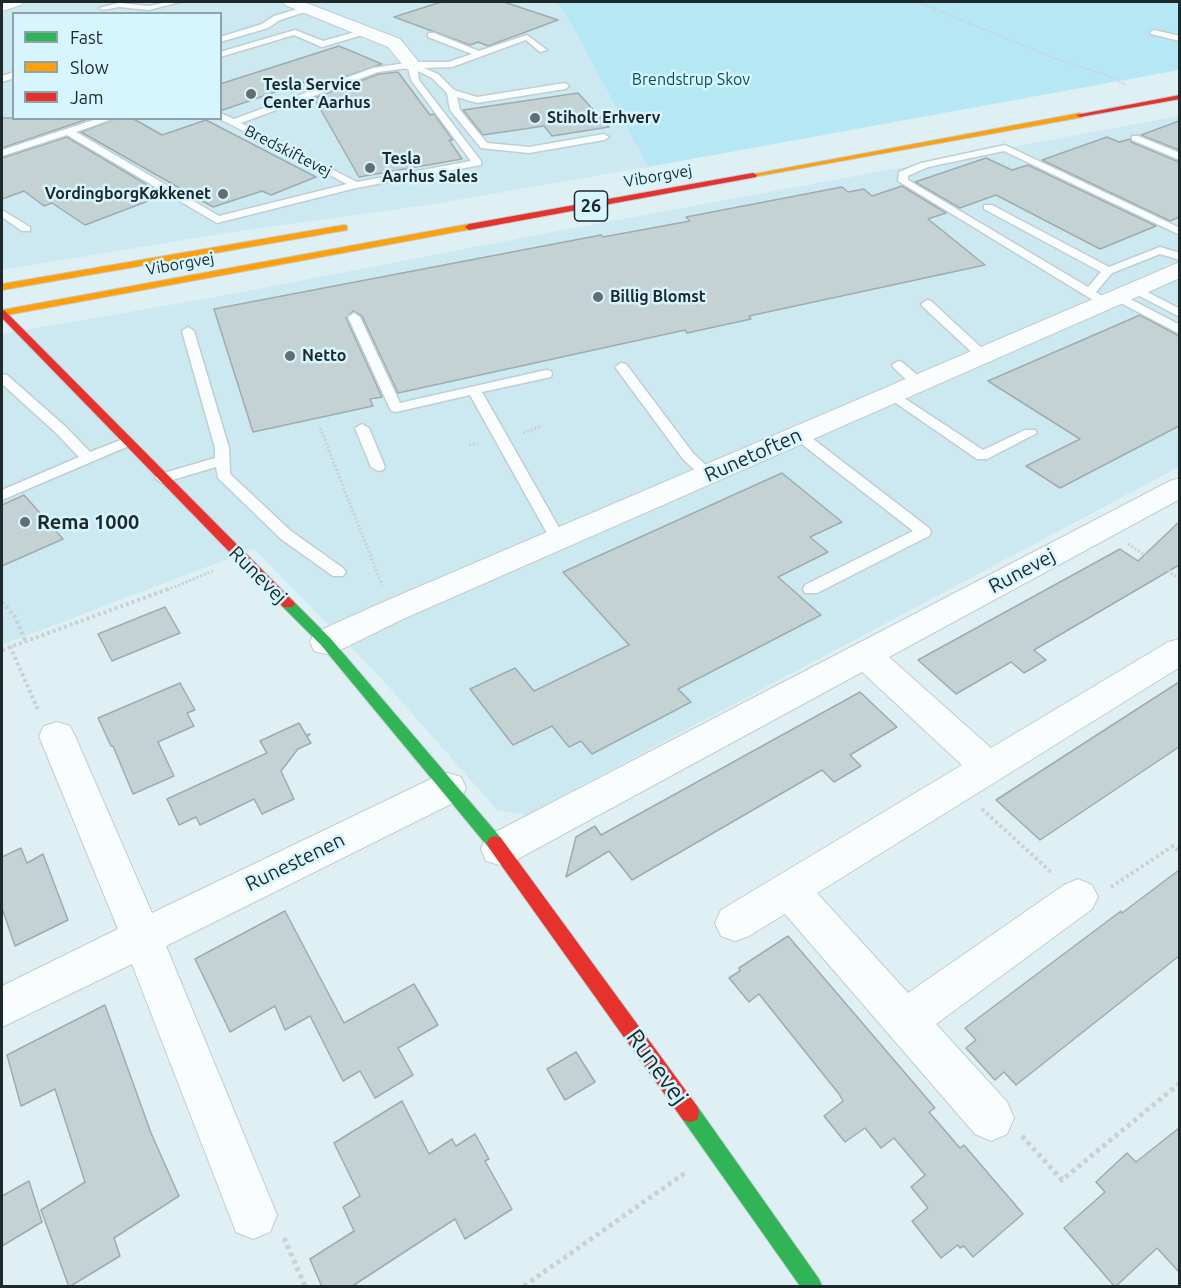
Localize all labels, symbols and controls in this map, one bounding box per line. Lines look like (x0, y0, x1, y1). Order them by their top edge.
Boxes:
legend (12, 12, 222, 120)
text: Fast (70, 27, 103, 47)
text: Slow (70, 57, 109, 77)
park label: Brendstrup Skov (632, 70, 750, 90)
place label: Tesla Service Center Aarhus (263, 75, 371, 113)
text: Jam (70, 87, 104, 107)
marker: Tesla Service Center Aarhus (244, 87, 258, 101)
place label: Stiholt Erhverv (547, 108, 660, 128)
marker: Stiholt Erhverv (528, 111, 542, 125)
street label: Bredskiftevej (241, 121, 335, 181)
place label: Tesla Aarhus Sales (382, 149, 478, 187)
marker: Tesla Aarhus Sales (363, 161, 377, 175)
street label: Viborgvej (622, 161, 694, 191)
place label: VordingborgKøkkenet (45, 184, 211, 204)
marker: VordingborgKøkkenet (216, 187, 230, 201)
road number: 26 (574, 191, 608, 221)
street label: Viborgvej (144, 249, 216, 279)
place label: Billig Blomst (610, 287, 706, 307)
marker: Billig Blomst (591, 290, 605, 304)
place label: Netto (302, 346, 346, 366)
marker: Netto (283, 349, 297, 363)
street label: Runetoften (701, 423, 805, 487)
place label: Rema 1000 (37, 510, 139, 534)
marker: Rema 1000 (18, 515, 32, 529)
street label: Runevej (224, 541, 292, 609)
street label: Runevej (985, 544, 1059, 598)
street label: Runestenen (241, 828, 349, 896)
street label: Runevej (620, 1024, 694, 1110)

